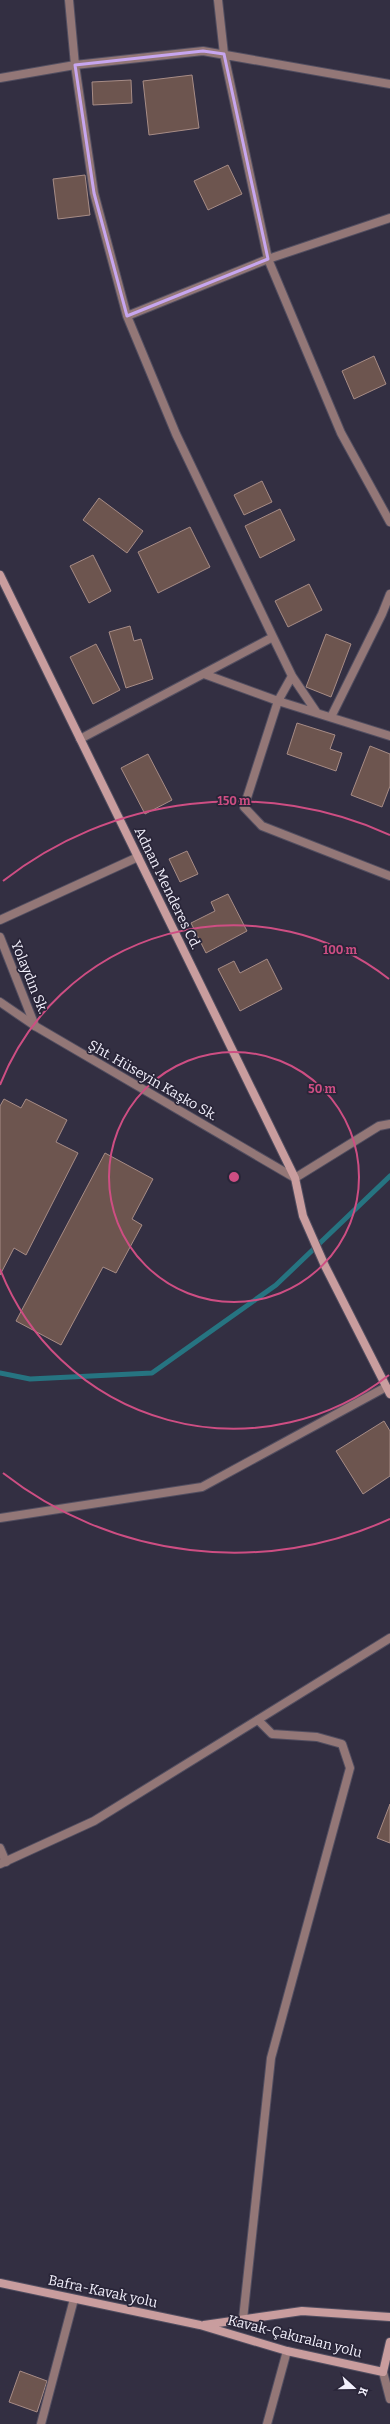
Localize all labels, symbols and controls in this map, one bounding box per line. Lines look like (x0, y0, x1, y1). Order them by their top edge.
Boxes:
text: 150 m (218, 794, 251, 808)
street label: Adnan Menderes Cd. (131, 824, 205, 952)
street label: Yolaydın Sk. (7, 938, 52, 1016)
text: 100 m (323, 943, 358, 957)
street label: Şht. Hüseyin Kaşko Sk. (85, 1036, 220, 1124)
text: 50 m (308, 1082, 336, 1096)
centre of rings (227, 1170, 241, 1184)
street label: Bafra-Kavak yolu (47, 2272, 159, 2311)
street label: Kavak-Çakıralan yolu (226, 2312, 364, 2361)
north arrow (334, 2368, 374, 2408)
text: K (355, 2385, 370, 2398)

